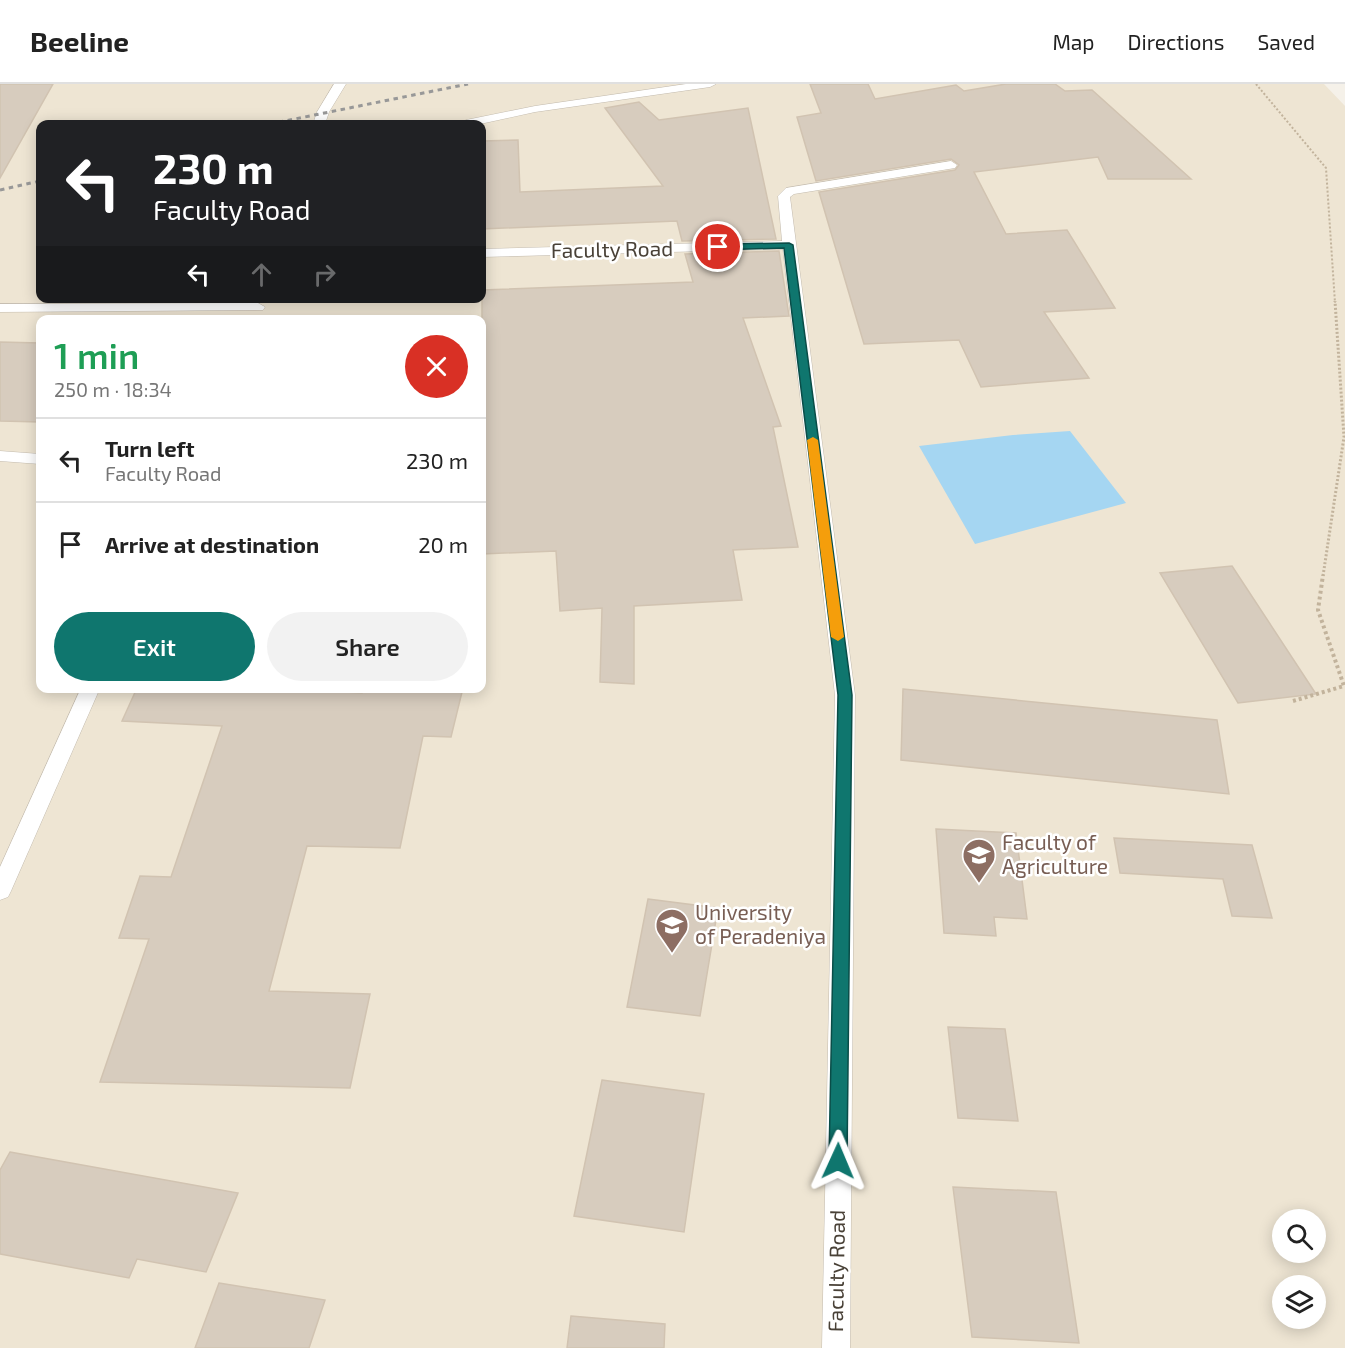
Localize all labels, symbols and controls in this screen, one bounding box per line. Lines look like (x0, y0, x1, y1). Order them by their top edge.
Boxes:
text: Beeline (30, 24, 129, 58)
text: Map (1052, 29, 1095, 54)
text: Directions (1128, 29, 1224, 54)
text: Saved (1257, 29, 1315, 54)
text: 230 m (153, 142, 274, 192)
icon: left (54, 144, 132, 222)
text: Faculty Road (153, 193, 310, 225)
pin (692, 221, 743, 272)
icon: arrive (701, 230, 734, 263)
street label: Faculty Road (551, 235, 673, 262)
icon: left (182, 258, 215, 291)
icon: ahead (245, 258, 278, 291)
icon: right (308, 258, 341, 291)
text: 1 min (54, 333, 139, 376)
button: close (405, 335, 468, 398)
text: 250 m · 18:34 (54, 377, 172, 401)
text: Turn left (105, 435, 194, 461)
icon: left (54, 444, 87, 477)
text: 230 m (406, 447, 468, 473)
text: Faculty Road (105, 461, 222, 485)
icon: arrive (54, 528, 87, 561)
text: Arrive at destination (105, 531, 319, 557)
text: 20 m (418, 531, 468, 557)
button: Exit (54, 612, 255, 681)
button: Share (267, 612, 468, 681)
place label: Faculty of Agriculture (1002, 829, 1108, 878)
school or university icon: Faculty of Agriculture (961, 837, 997, 884)
place label: University of Peradeniya (695, 899, 826, 948)
school or university icon: University of Peradeniya (654, 907, 690, 954)
position arrow (806, 1129, 870, 1193)
map controls (1272, 1209, 1326, 1329)
button: search (1272, 1209, 1326, 1263)
street label: Faculty Road (822, 1210, 849, 1332)
button: layers (1272, 1275, 1326, 1329)

